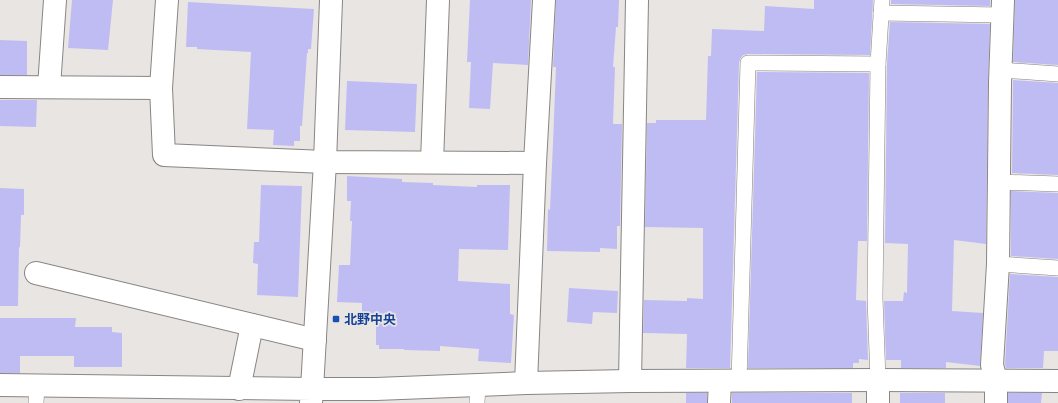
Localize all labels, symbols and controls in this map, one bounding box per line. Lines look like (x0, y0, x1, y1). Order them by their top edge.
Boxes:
place label: 北野中央 (344, 310, 396, 328)
marker: 北野中央 (331, 314, 341, 324)

